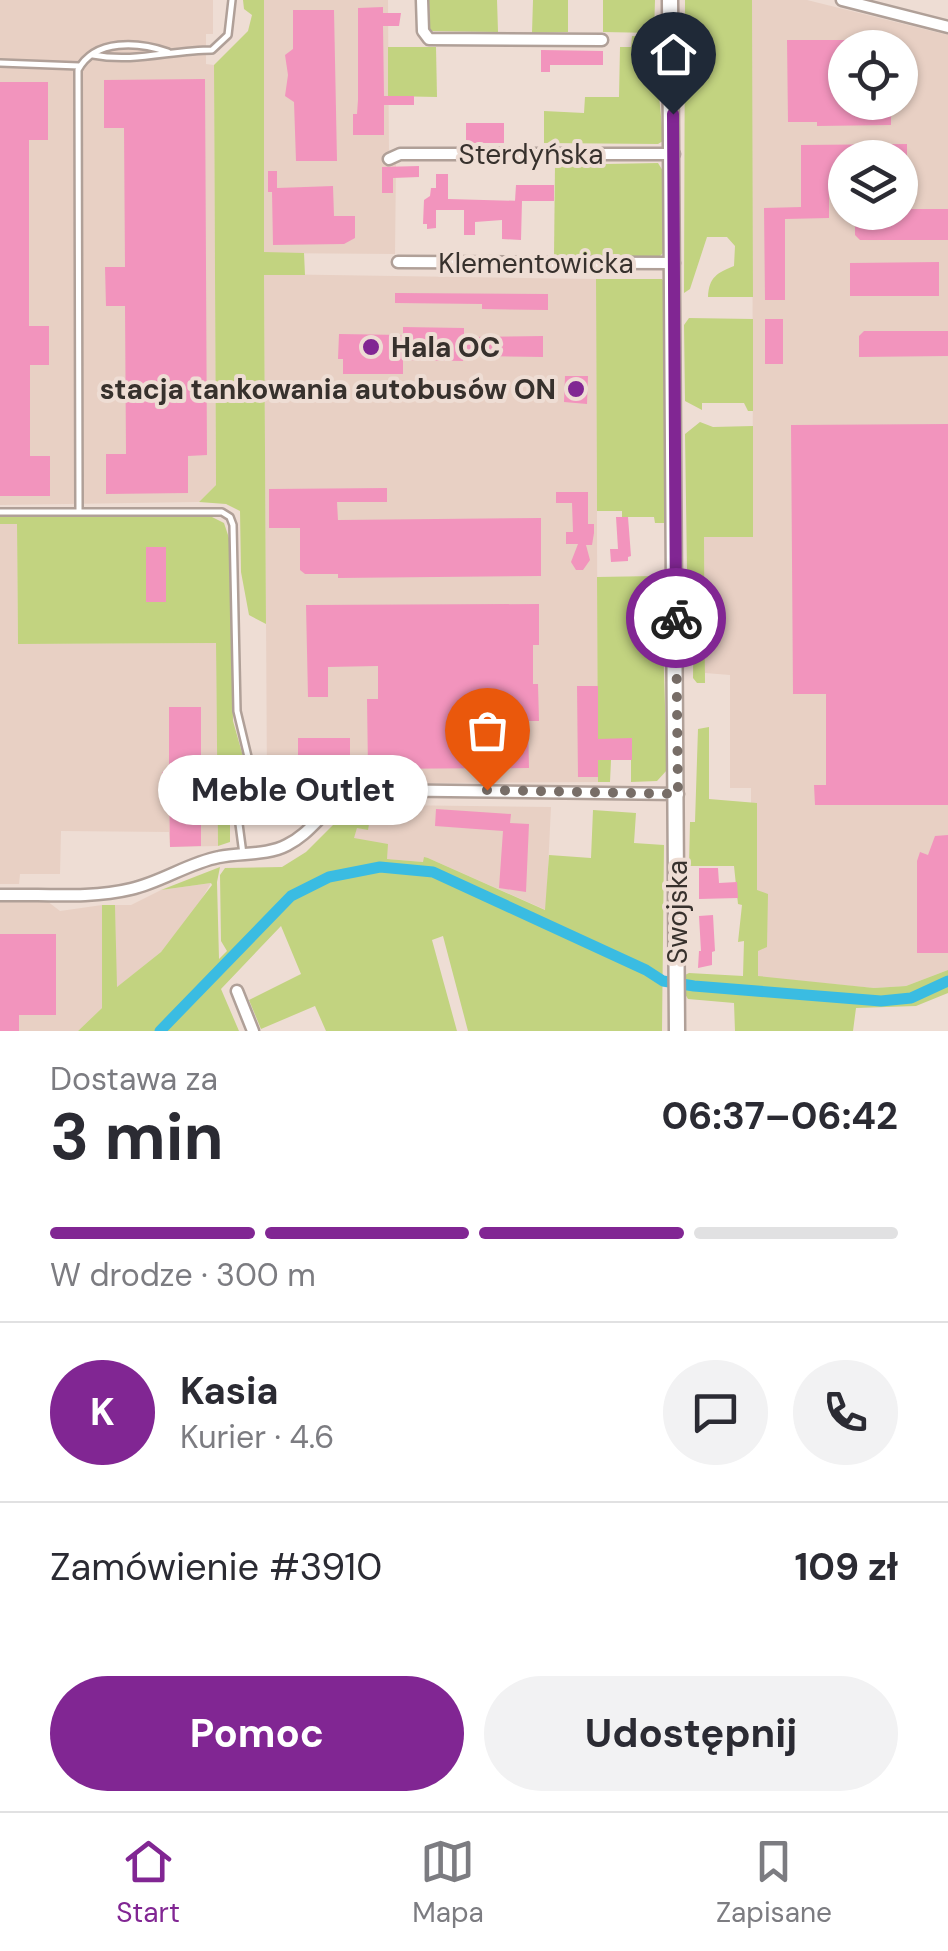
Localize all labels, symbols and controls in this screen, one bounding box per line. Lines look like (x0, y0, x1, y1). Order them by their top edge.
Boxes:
pin (631, 12, 716, 115)
icon: home (646, 27, 701, 82)
map controls (828, 30, 918, 230)
button: locate (828, 30, 918, 120)
street label: Sterdyńska (458, 136, 604, 173)
button: layers (828, 140, 918, 230)
street label: Klementowicka (438, 245, 634, 282)
place label: Hala OC (391, 329, 500, 366)
marker: Hala OC (360, 336, 382, 358)
place label: stacja tankowania autobusów ON (100, 371, 556, 408)
marker: stacja tankowania autobusów ON (565, 378, 587, 400)
courier (626, 568, 726, 668)
icon: bike (649, 591, 704, 646)
pin (445, 688, 530, 791)
icon: bag (460, 703, 515, 758)
callout: Meble Outlet (157, 755, 427, 825)
text: Meble Outlet (191, 769, 395, 811)
street label: Swojska (659, 860, 696, 964)
text: Dostawa za (50, 1058, 218, 1100)
text: 06:37–06:42 (661, 1091, 898, 1141)
text: 3 min (50, 1095, 224, 1179)
text: W drodze · 300 m (50, 1254, 316, 1296)
button: chat (663, 1360, 768, 1465)
button: phone (793, 1360, 898, 1465)
text: Kasia (180, 1366, 279, 1416)
text: K (90, 1387, 115, 1437)
text: Kurier · 4.6 (180, 1416, 334, 1458)
text: Zamówienie #3910 (50, 1542, 382, 1592)
text: 109 zł (795, 1542, 898, 1592)
button: Pomoc (50, 1676, 464, 1791)
button: Udostępnij (484, 1676, 898, 1791)
tab: Start (116, 1834, 180, 1931)
tab: Mapa (412, 1834, 484, 1931)
tab: Zapisane (716, 1834, 832, 1931)

